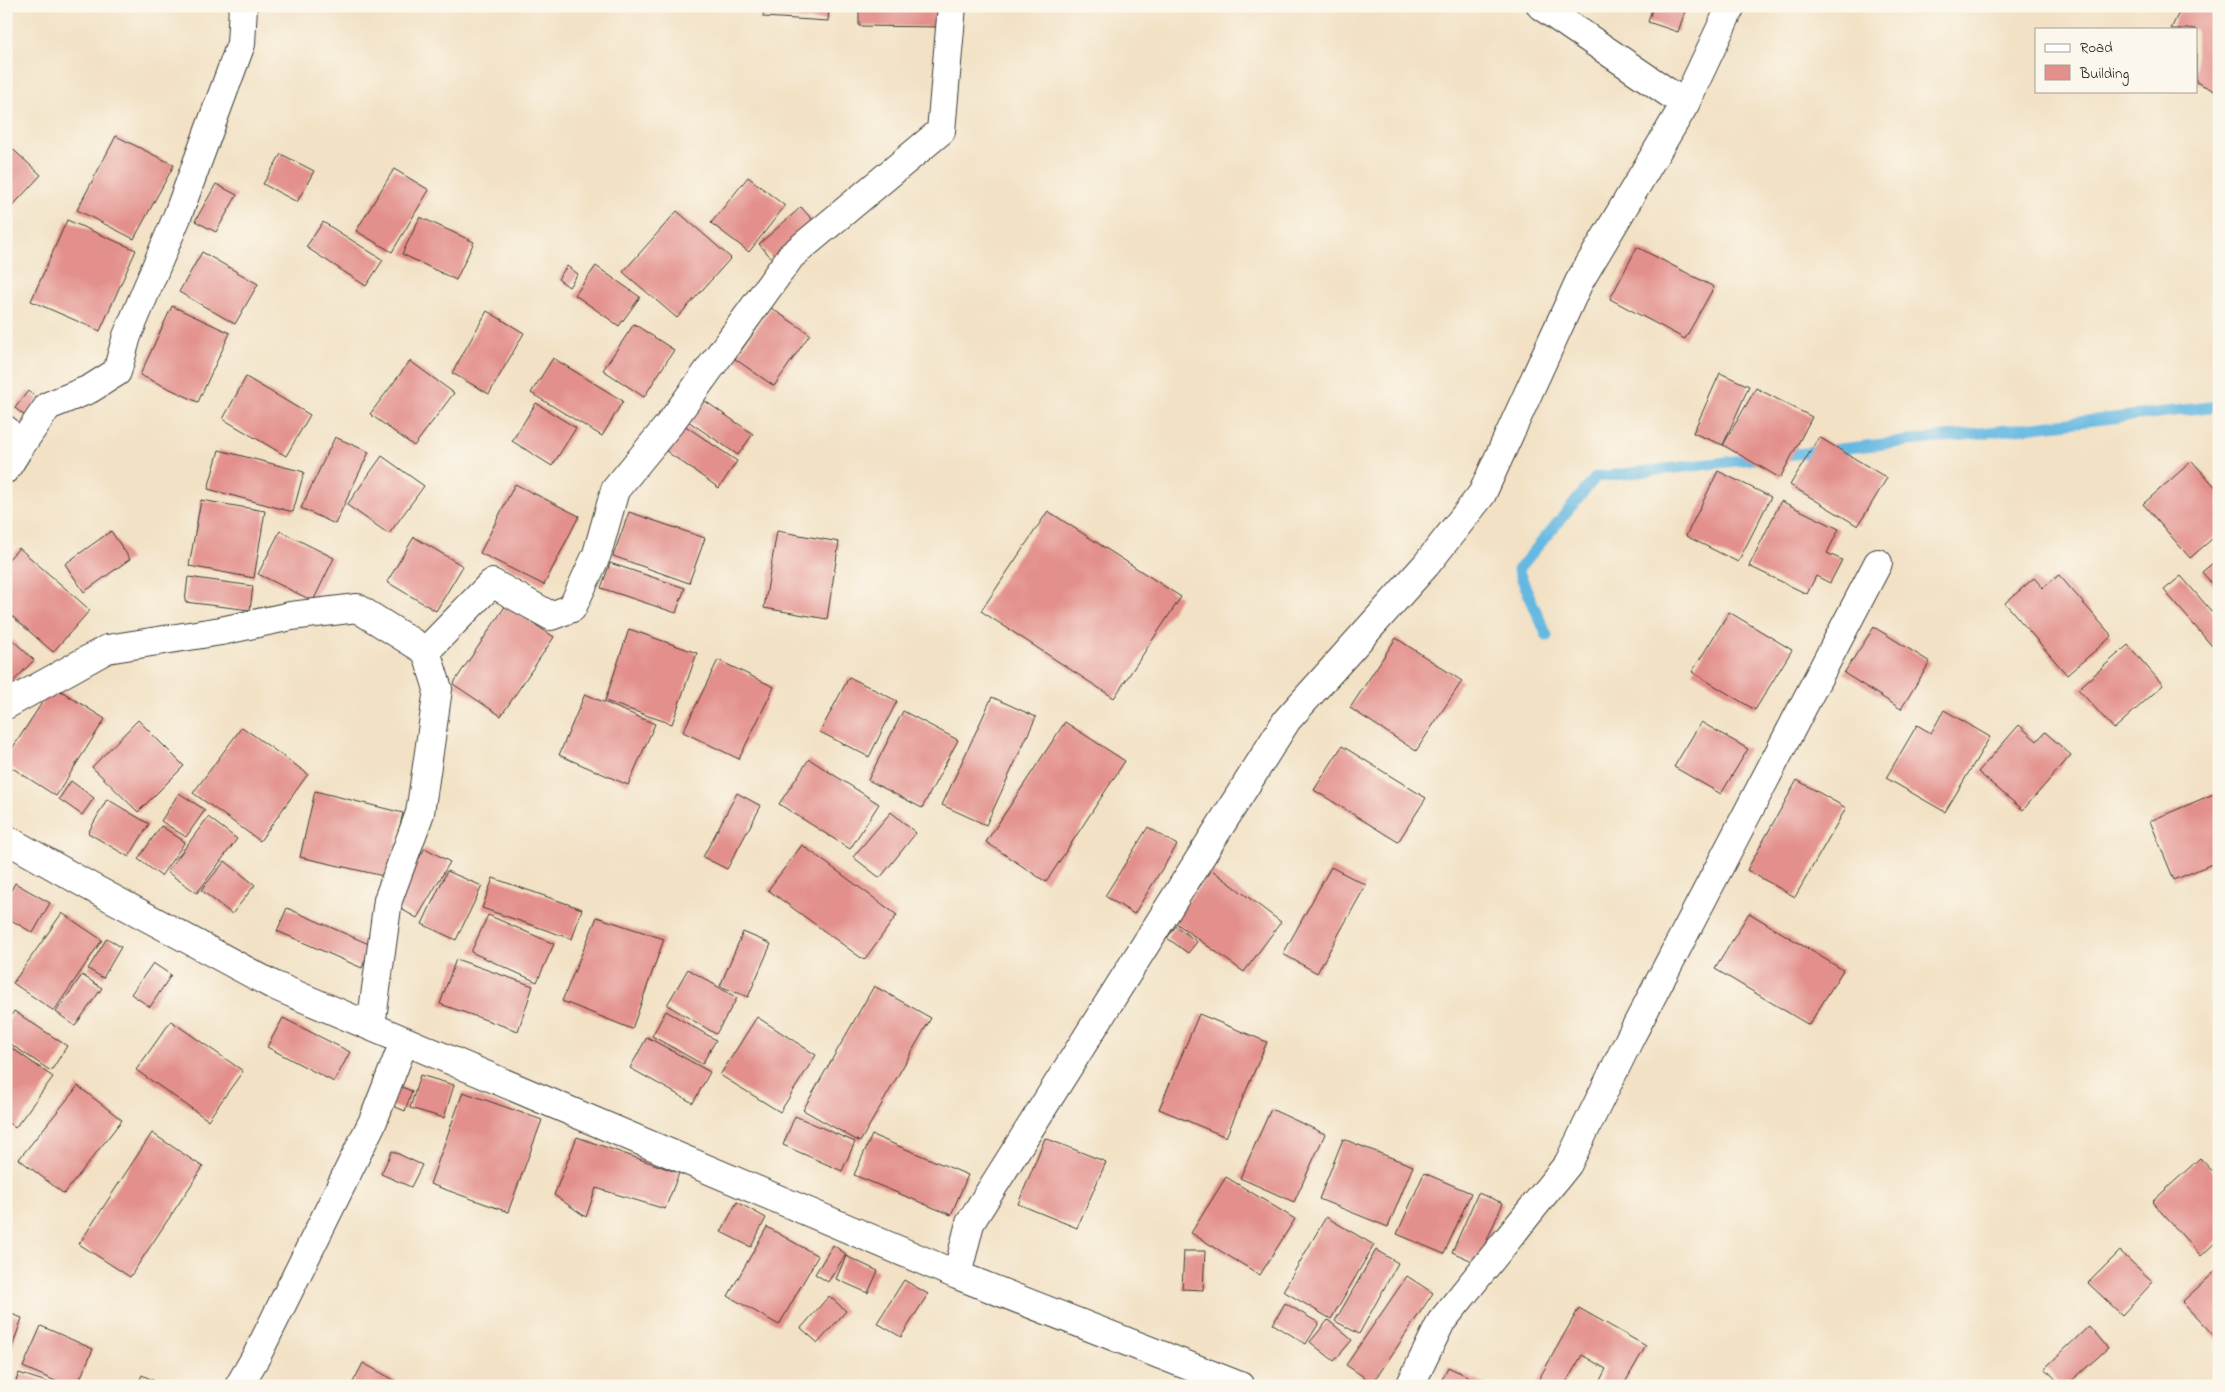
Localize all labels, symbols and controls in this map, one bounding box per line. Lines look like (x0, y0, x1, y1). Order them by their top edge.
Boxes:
legend (2035, 28, 2198, 92)
text: Road (2080, 37, 2113, 59)
text: Building (2079, 63, 2129, 86)

